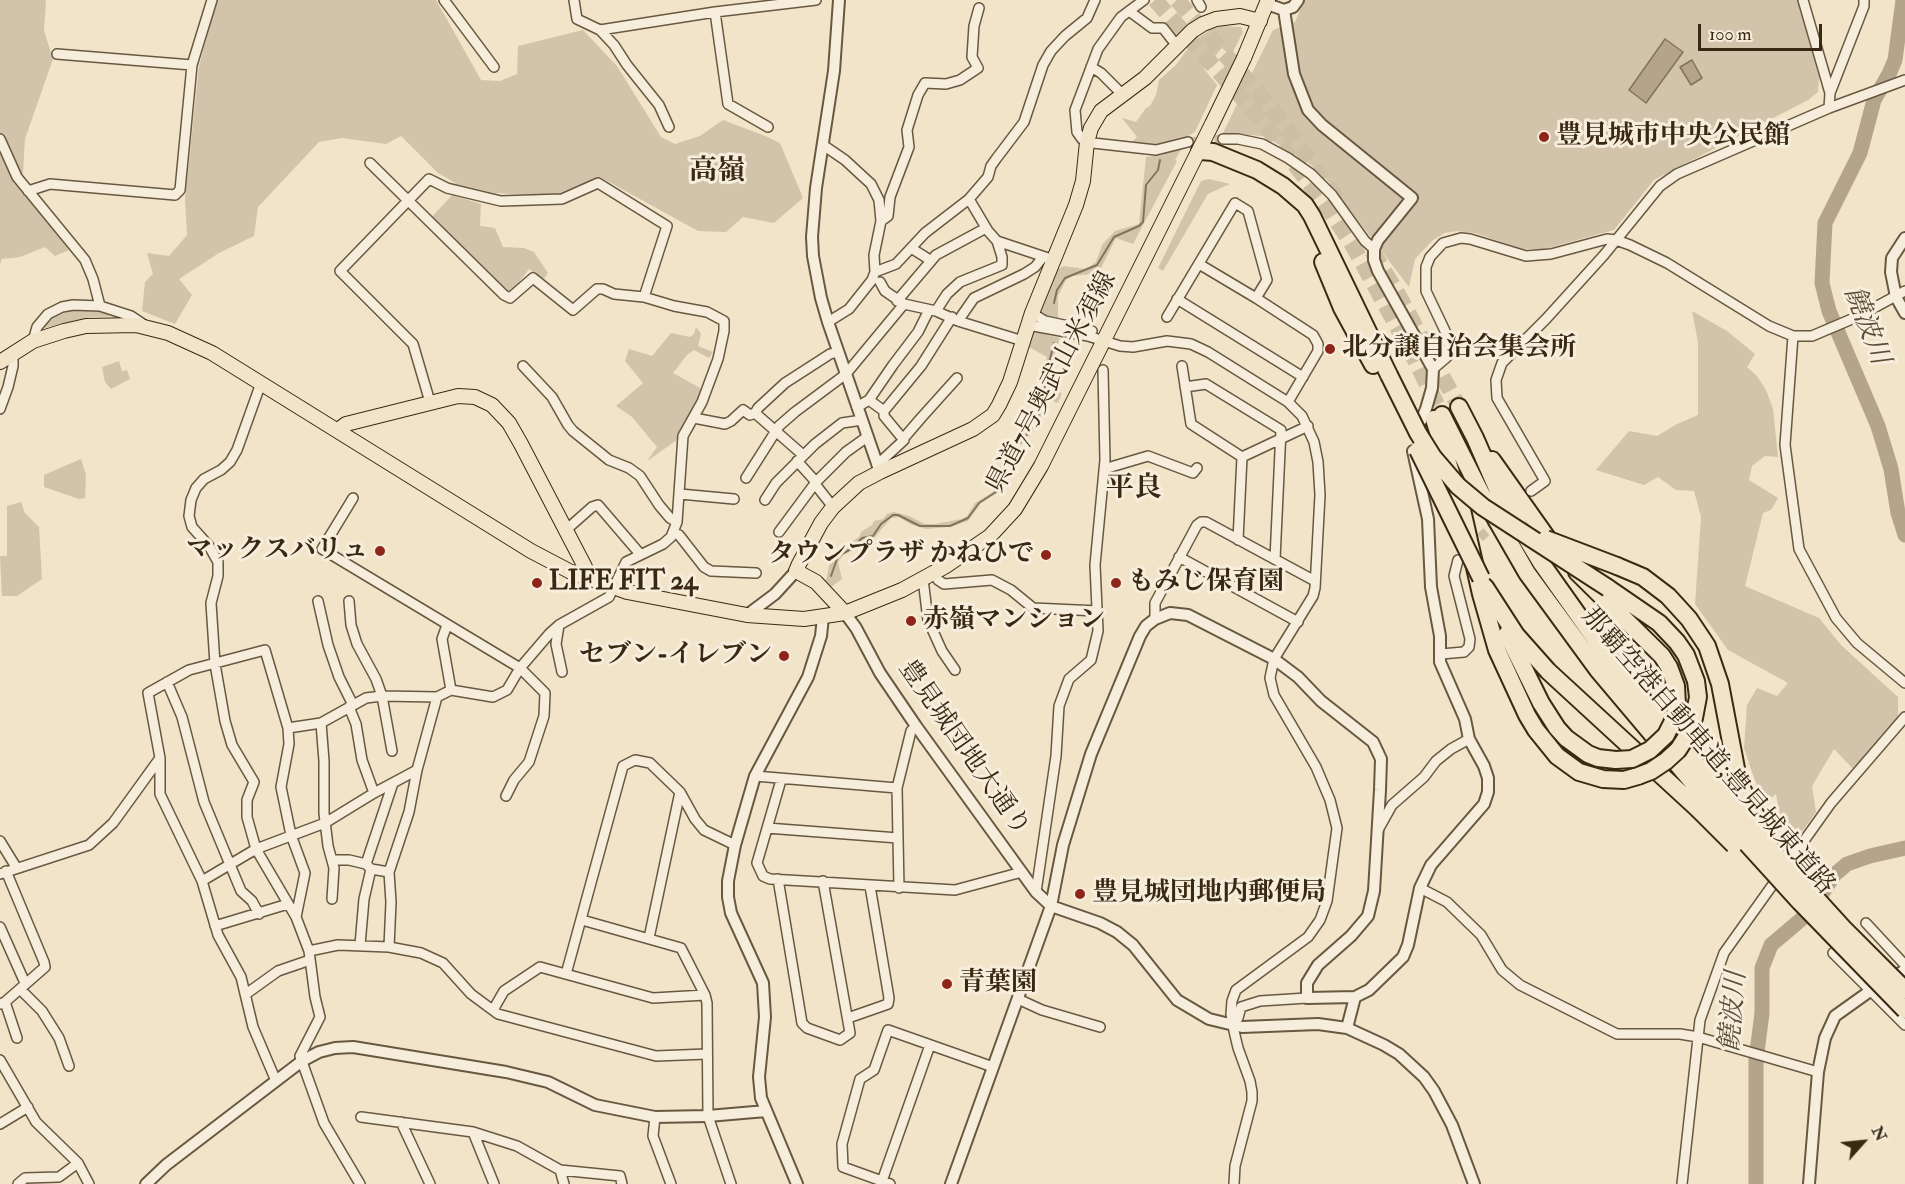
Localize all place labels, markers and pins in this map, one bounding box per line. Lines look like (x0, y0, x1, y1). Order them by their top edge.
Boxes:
place label: 豊見城市中央公民館 (1556, 121, 1790, 153)
marker: 豊見城市中央公民館 (1537, 130, 1551, 144)
place label: 北分譲自治会集会所 (1342, 333, 1576, 365)
marker: 北分譲自治会集会所 (1323, 342, 1337, 356)
place label: マックスバリュ (186, 535, 368, 567)
place label: タウンプラザ かねひで (769, 539, 1034, 571)
marker: マックスバリュ (373, 544, 387, 558)
marker: タウンプラザ かねひで (1039, 548, 1053, 562)
place label: LIFE FIT 24 (549, 567, 698, 599)
place label: もみじ保育園 (1128, 567, 1284, 599)
marker: LIFE FIT 24 (530, 576, 544, 590)
marker: もみじ保育園 (1109, 576, 1123, 590)
place label: 赤嶺マンション (923, 605, 1105, 637)
marker: 赤嶺マンション (904, 614, 918, 628)
place label: セブン-イレブン (579, 640, 772, 672)
marker: セブン-イレブン (777, 649, 791, 663)
place label: 豊見城団地内郵便局 (1092, 878, 1326, 910)
marker: 豊見城団地内郵便局 (1073, 887, 1087, 901)
place label: 青葉園 (959, 968, 1037, 1000)
marker: 青葉園 (940, 977, 954, 991)

